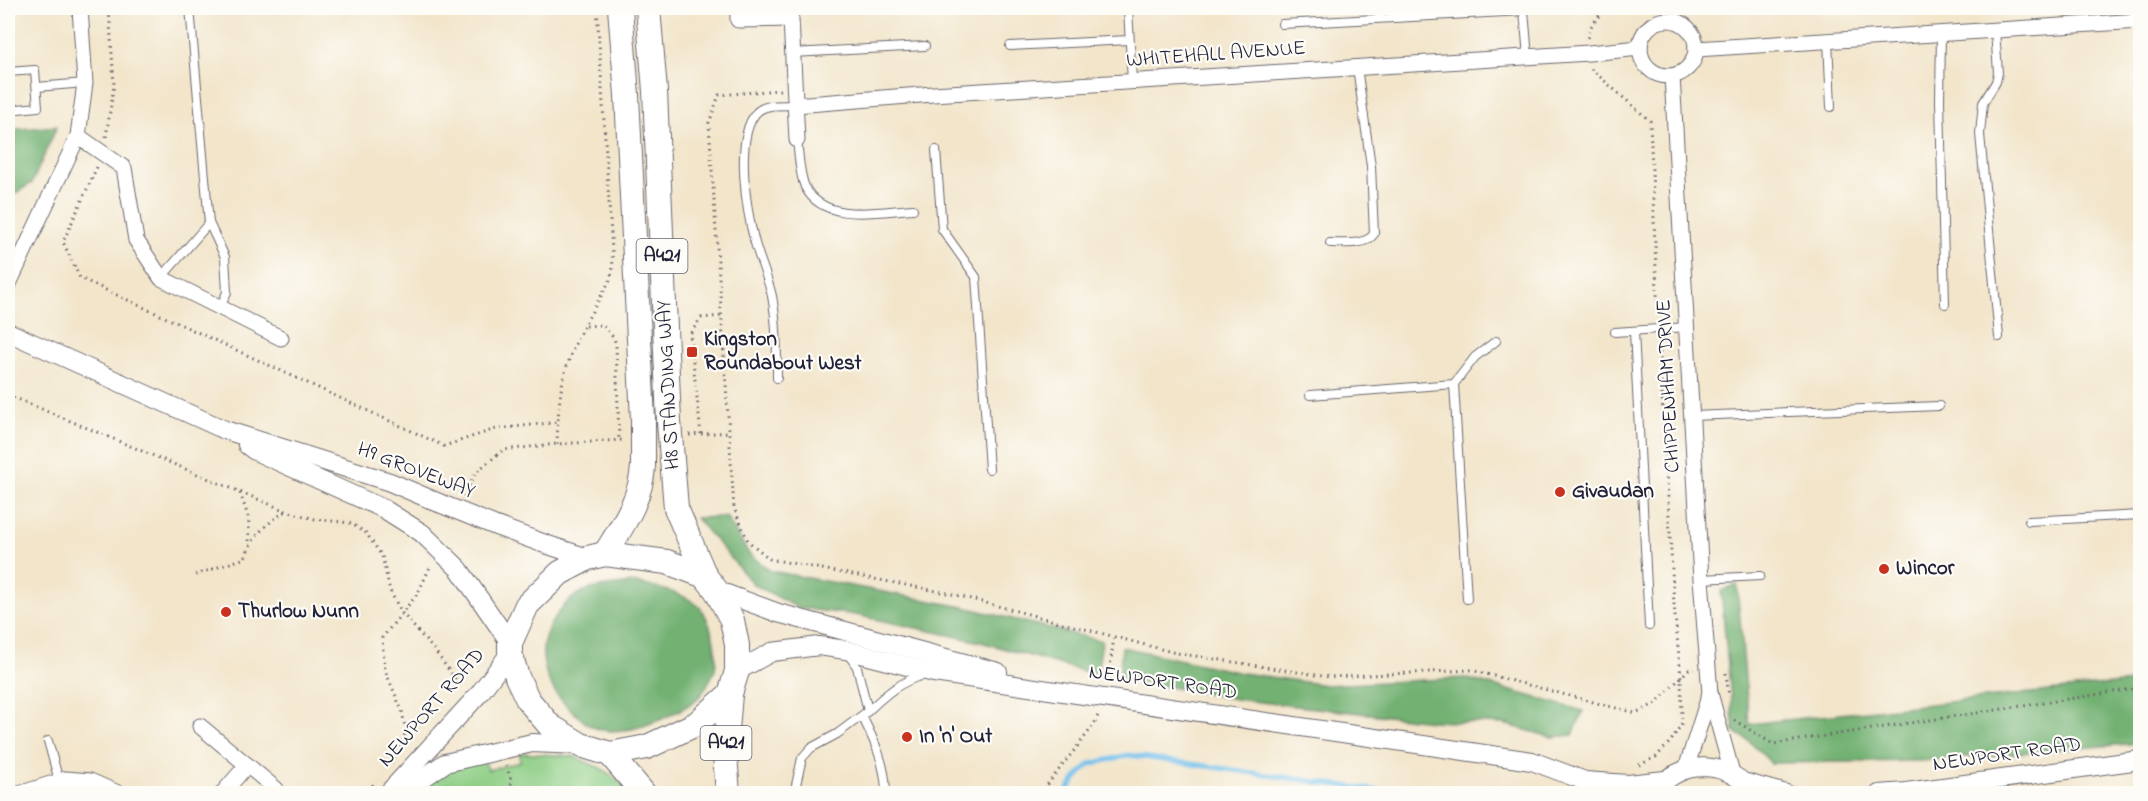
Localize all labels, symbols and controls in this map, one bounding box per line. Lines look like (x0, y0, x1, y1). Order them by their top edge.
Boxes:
street label: WHITEHALL AVENUE (1125, 34, 1307, 76)
road number: A421 (636, 239, 688, 273)
street label: CHIPPENHAM DRIVE (1649, 298, 1689, 474)
street label: H8 STANDING WAY (650, 299, 688, 471)
place label: Kingston Roundabout West (704, 325, 863, 379)
marker: Kingston Roundabout West (685, 345, 699, 359)
street label: H9 GROVEWAY (353, 435, 480, 507)
place label: Givaudan (1572, 477, 1654, 507)
marker: Givaudan (1553, 485, 1567, 499)
place label: Wincor (1896, 554, 1955, 584)
marker: Wincor (1877, 562, 1891, 576)
place label: Thurlow Nunn (238, 597, 359, 627)
marker: Thurlow Nunn (219, 605, 233, 619)
street label: NEWPORT ROAD (372, 642, 492, 774)
street label: NEWPORT ROAD (1087, 658, 1239, 708)
place label: In 'n' Out (919, 722, 993, 752)
road number: A421 (700, 726, 752, 760)
marker: In 'n' Out (900, 730, 914, 744)
street label: NEWPORT ROAD (1931, 730, 2083, 780)

